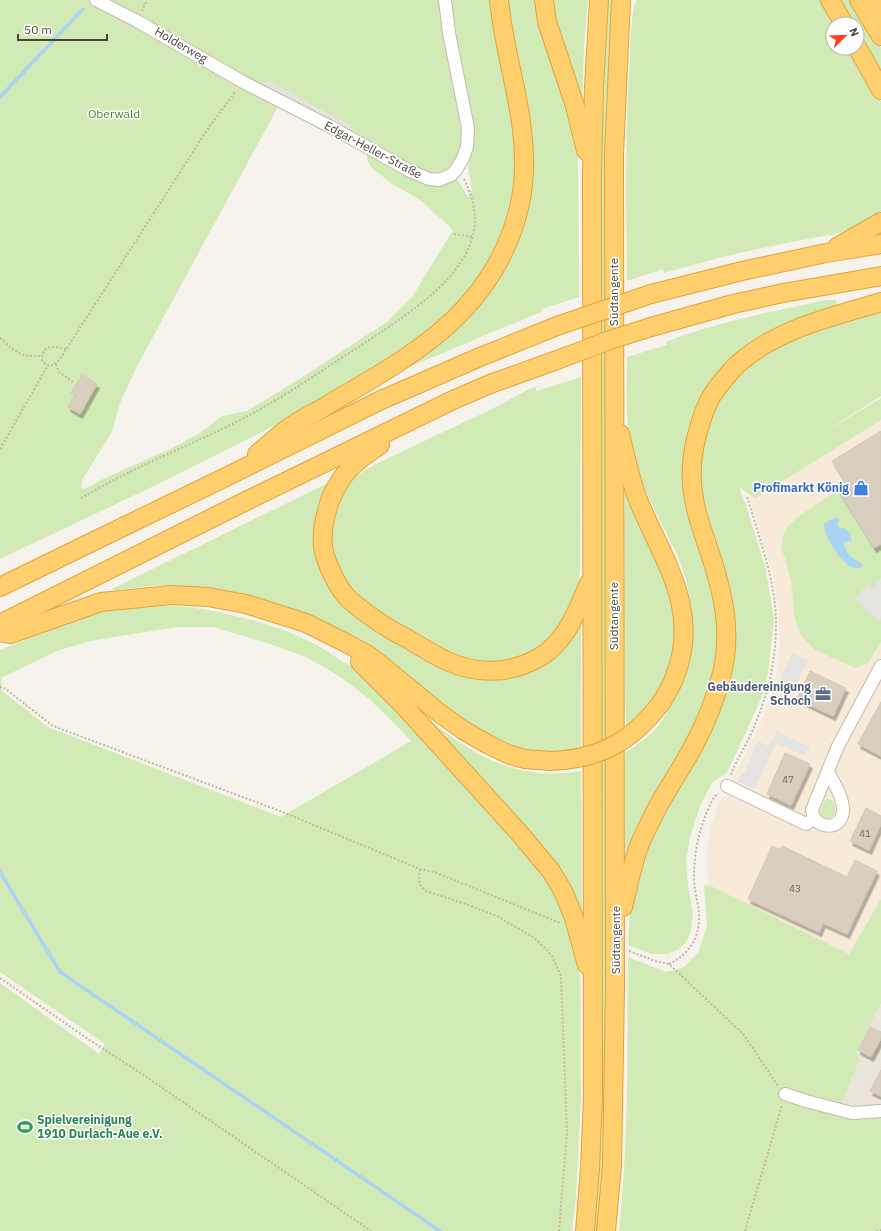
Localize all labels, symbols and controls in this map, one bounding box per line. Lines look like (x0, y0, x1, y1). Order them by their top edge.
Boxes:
scale bar (18, 16, 107, 42)
north arrow (825, 16, 865, 56)
text: 50 m (24, 22, 52, 37)
street label: Holderweg (152, 23, 211, 66)
text: N (846, 26, 862, 39)
park label: Oberwald (88, 106, 140, 121)
street label: Edgar-Heller-Straße (322, 117, 425, 182)
street label: Südtangente (606, 257, 621, 326)
shop icon: Profimarkt König (852, 479, 870, 497)
place label: Profimarkt König (753, 480, 849, 495)
street label: Südtangente (606, 581, 621, 650)
place label: Gebäudereinigung Schoch (707, 679, 811, 708)
office icon: Gebäudereinigung Schoch (814, 685, 832, 703)
house number: 47 (782, 773, 794, 786)
house number: 41 (859, 827, 871, 840)
house number: 43 (789, 882, 801, 895)
street label: Südtangente (608, 905, 623, 974)
place label: Spielvereinigung 1910 Durlach-Aue e.V. (37, 1112, 163, 1141)
sports icon: Spielvereinigung 1910 Durlach-Aue e.V. (16, 1118, 34, 1136)

